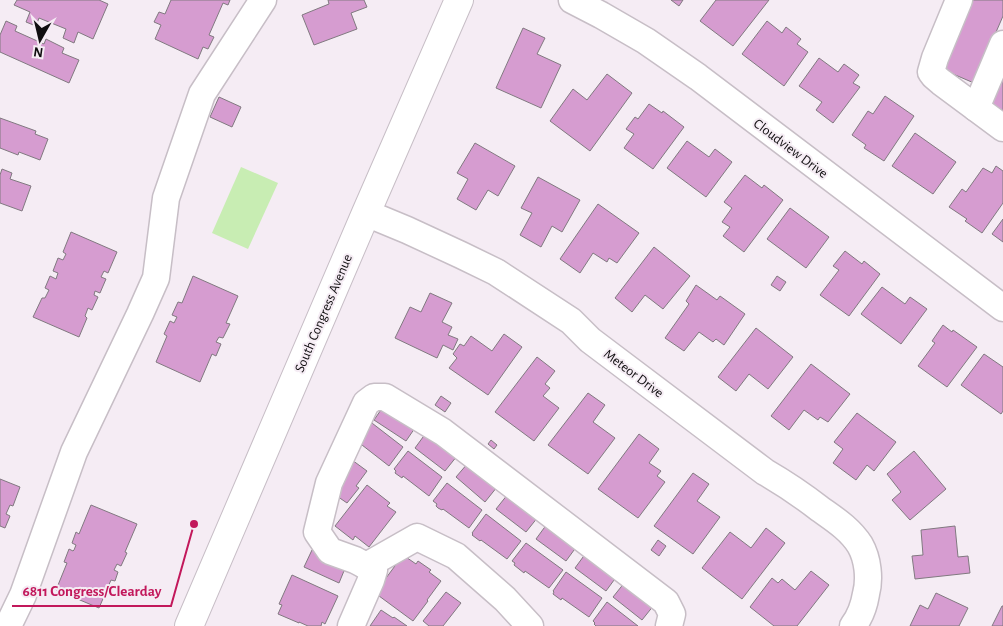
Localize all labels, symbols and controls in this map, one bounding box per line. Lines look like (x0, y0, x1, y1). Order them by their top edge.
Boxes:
north arrow (15, 15, 65, 65)
text: N (33, 44, 44, 59)
street label: Cloudview Drive (751, 117, 830, 181)
street label: South Congress Avenue (293, 252, 355, 374)
street label: Meteor Drive (601, 347, 666, 401)
callout: 6811 Congress/Clearday (12, 576, 171, 606)
text: 6811 Congress/Clearday (23, 584, 162, 599)

